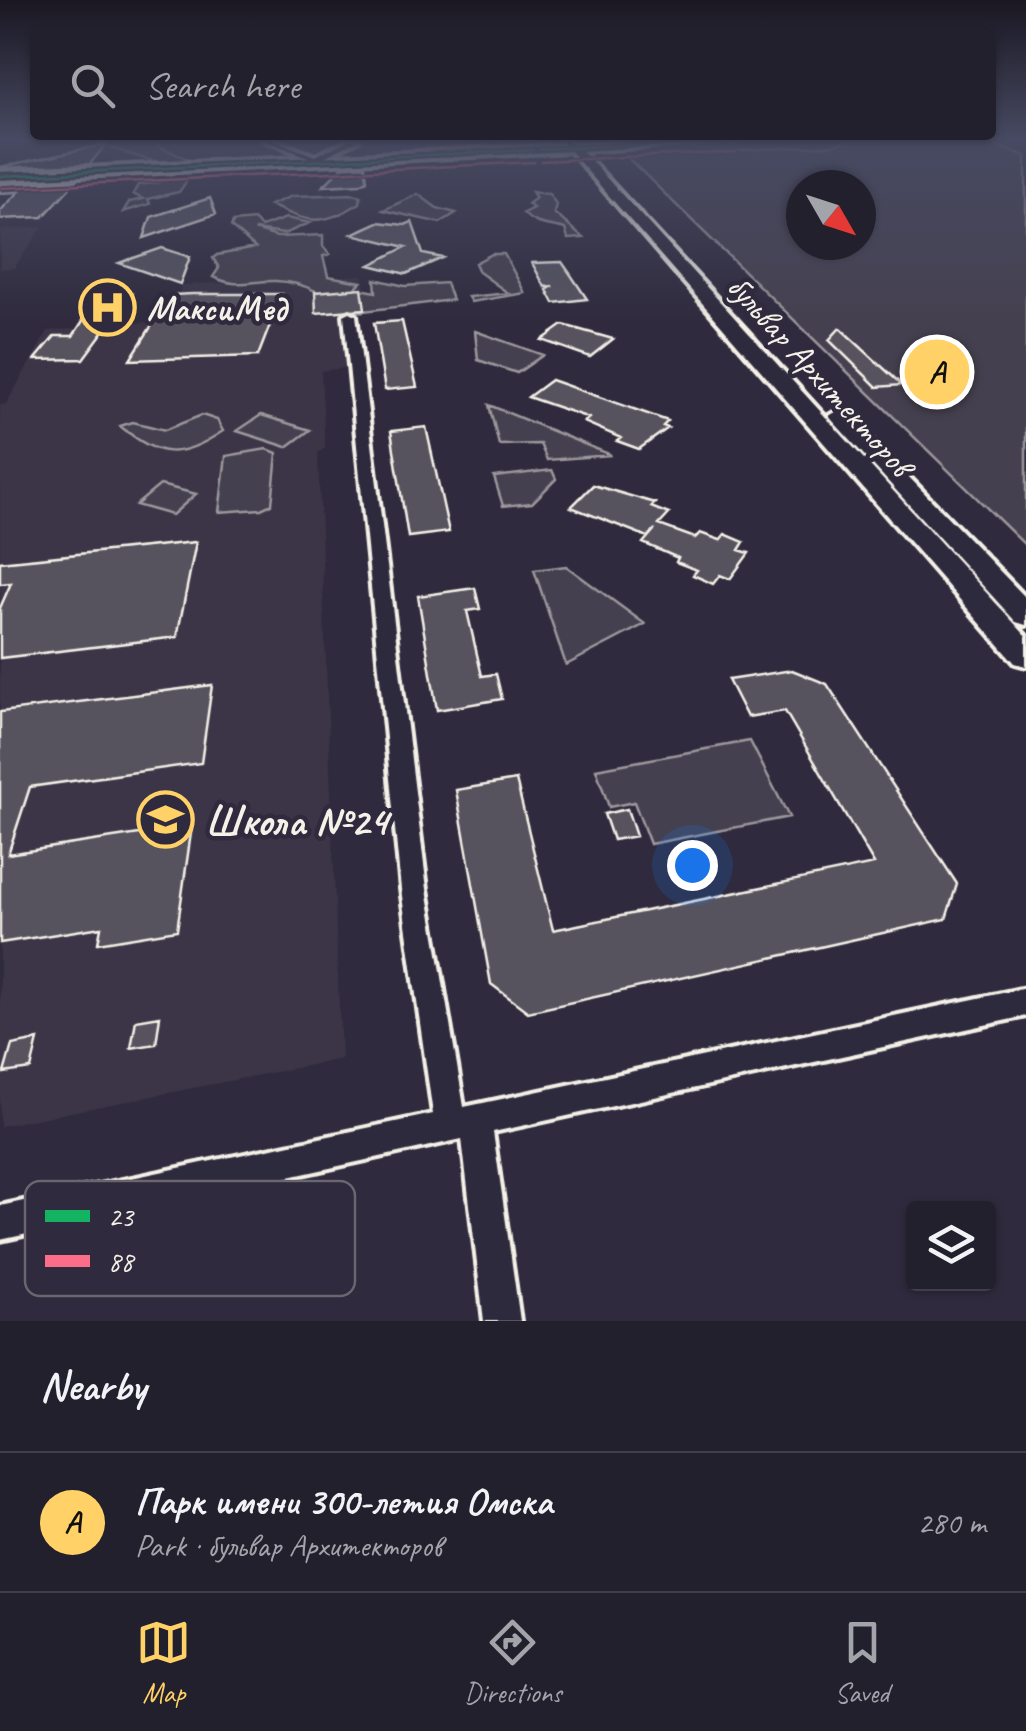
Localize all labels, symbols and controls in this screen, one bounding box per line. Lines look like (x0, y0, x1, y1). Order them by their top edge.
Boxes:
search box (30, 30, 996, 140)
icon: search (65, 58, 120, 113)
text: Search here (145, 62, 300, 109)
north arrow (786, 170, 876, 260)
street label: бульвар Архитекторов (717, 265, 926, 490)
hospital icon: МаксиМед (78, 278, 138, 338)
place label: МаксиМед (147, 286, 289, 331)
pin: A (904, 334, 970, 410)
school or university icon: Школа №24 (136, 790, 196, 850)
place label: Школа №24 (205, 795, 393, 848)
your location (667, 840, 718, 891)
legend (25, 1181, 355, 1296)
text: 23 (108, 1199, 136, 1234)
map controls (906, 1201, 996, 1291)
button: layers (906, 1201, 996, 1291)
text: 88 (108, 1244, 136, 1279)
text: Nearby (40, 1360, 146, 1413)
text: Парк имени 300-летия Омска (135, 1478, 552, 1525)
text: A (64, 1502, 81, 1543)
text: 280 m (917, 1502, 986, 1543)
text: Park · бульвар Архитекторов (135, 1525, 441, 1566)
tab: Map (136, 1615, 191, 1710)
tab: Directions (464, 1615, 562, 1710)
tab: Saved (835, 1615, 890, 1710)

